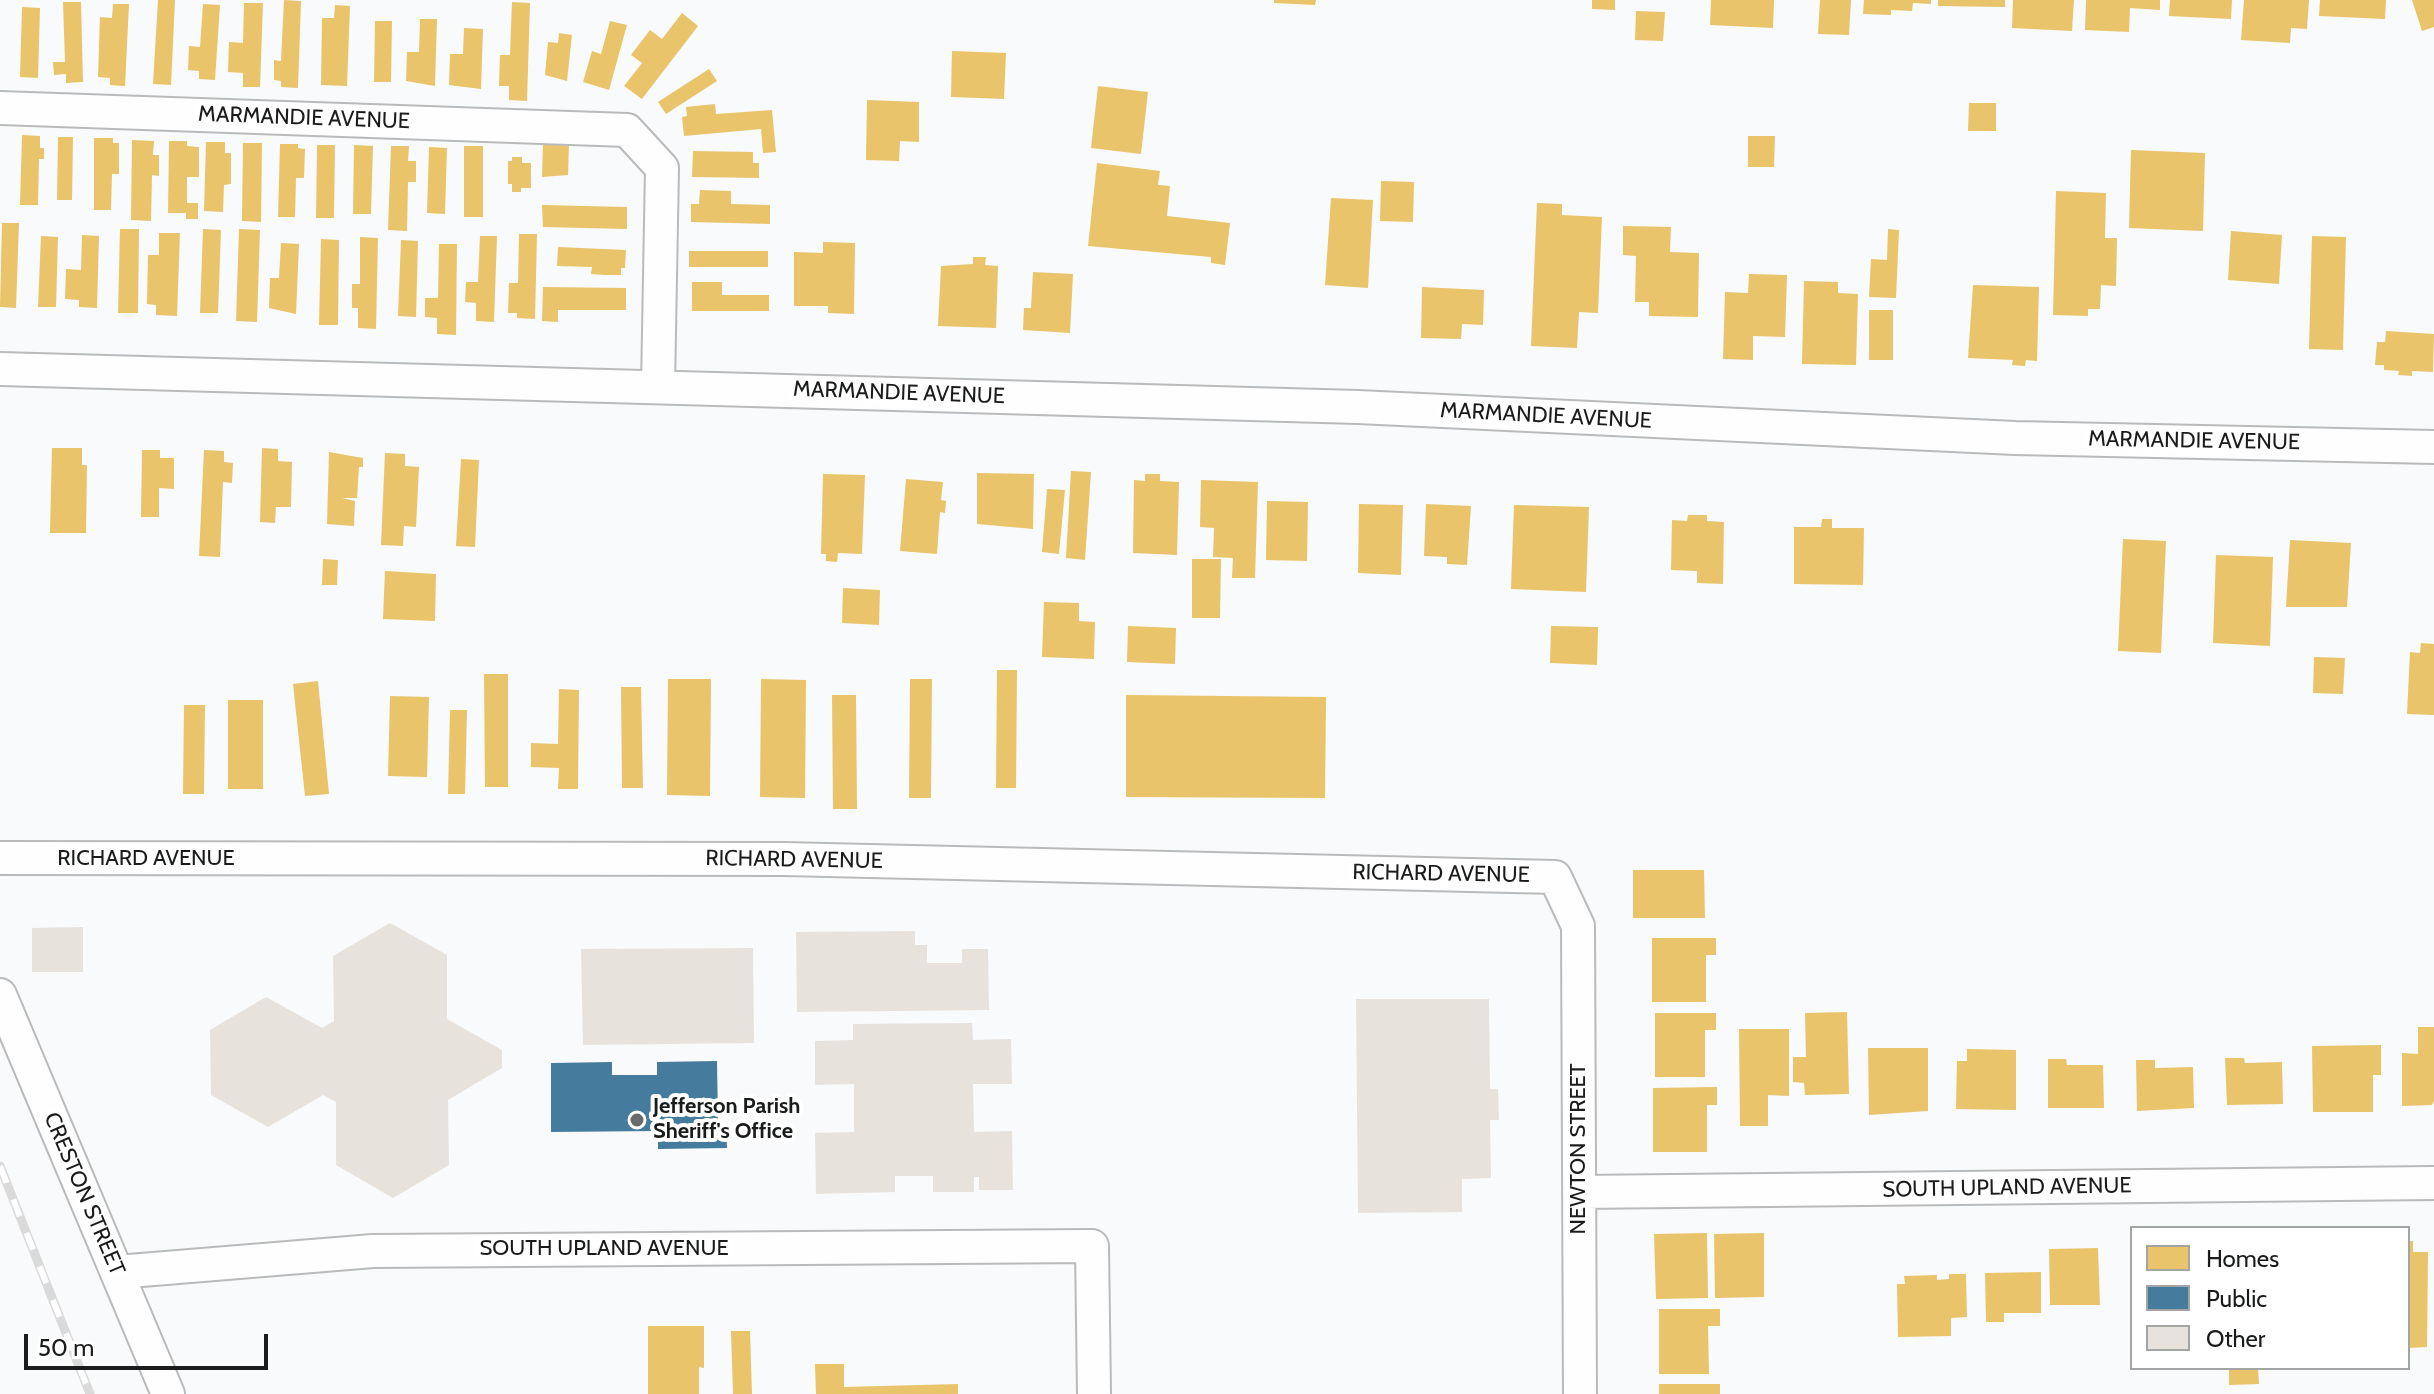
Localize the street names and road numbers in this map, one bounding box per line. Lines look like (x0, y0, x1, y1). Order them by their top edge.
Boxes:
street label: MARMANDIE AVENUE (198, 101, 410, 135)
street label: MARMANDIE AVENUE (793, 376, 1005, 410)
street label: MARMANDIE AVENUE (1439, 397, 1653, 435)
street label: MARMANDIE AVENUE (2088, 426, 2300, 456)
street label: RICHARD AVENUE (705, 845, 883, 875)
street label: RICHARD AVENUE (57, 846, 235, 872)
street label: RICHARD AVENUE (1352, 859, 1530, 889)
street label: NEWTON STREET (1566, 1063, 1592, 1235)
street label: CRESTON STREET (38, 1109, 130, 1279)
street label: SOUTH UPLAND AVENUE (1882, 1173, 2132, 1203)
street label: SOUTH UPLAND AVENUE (479, 1236, 729, 1262)

